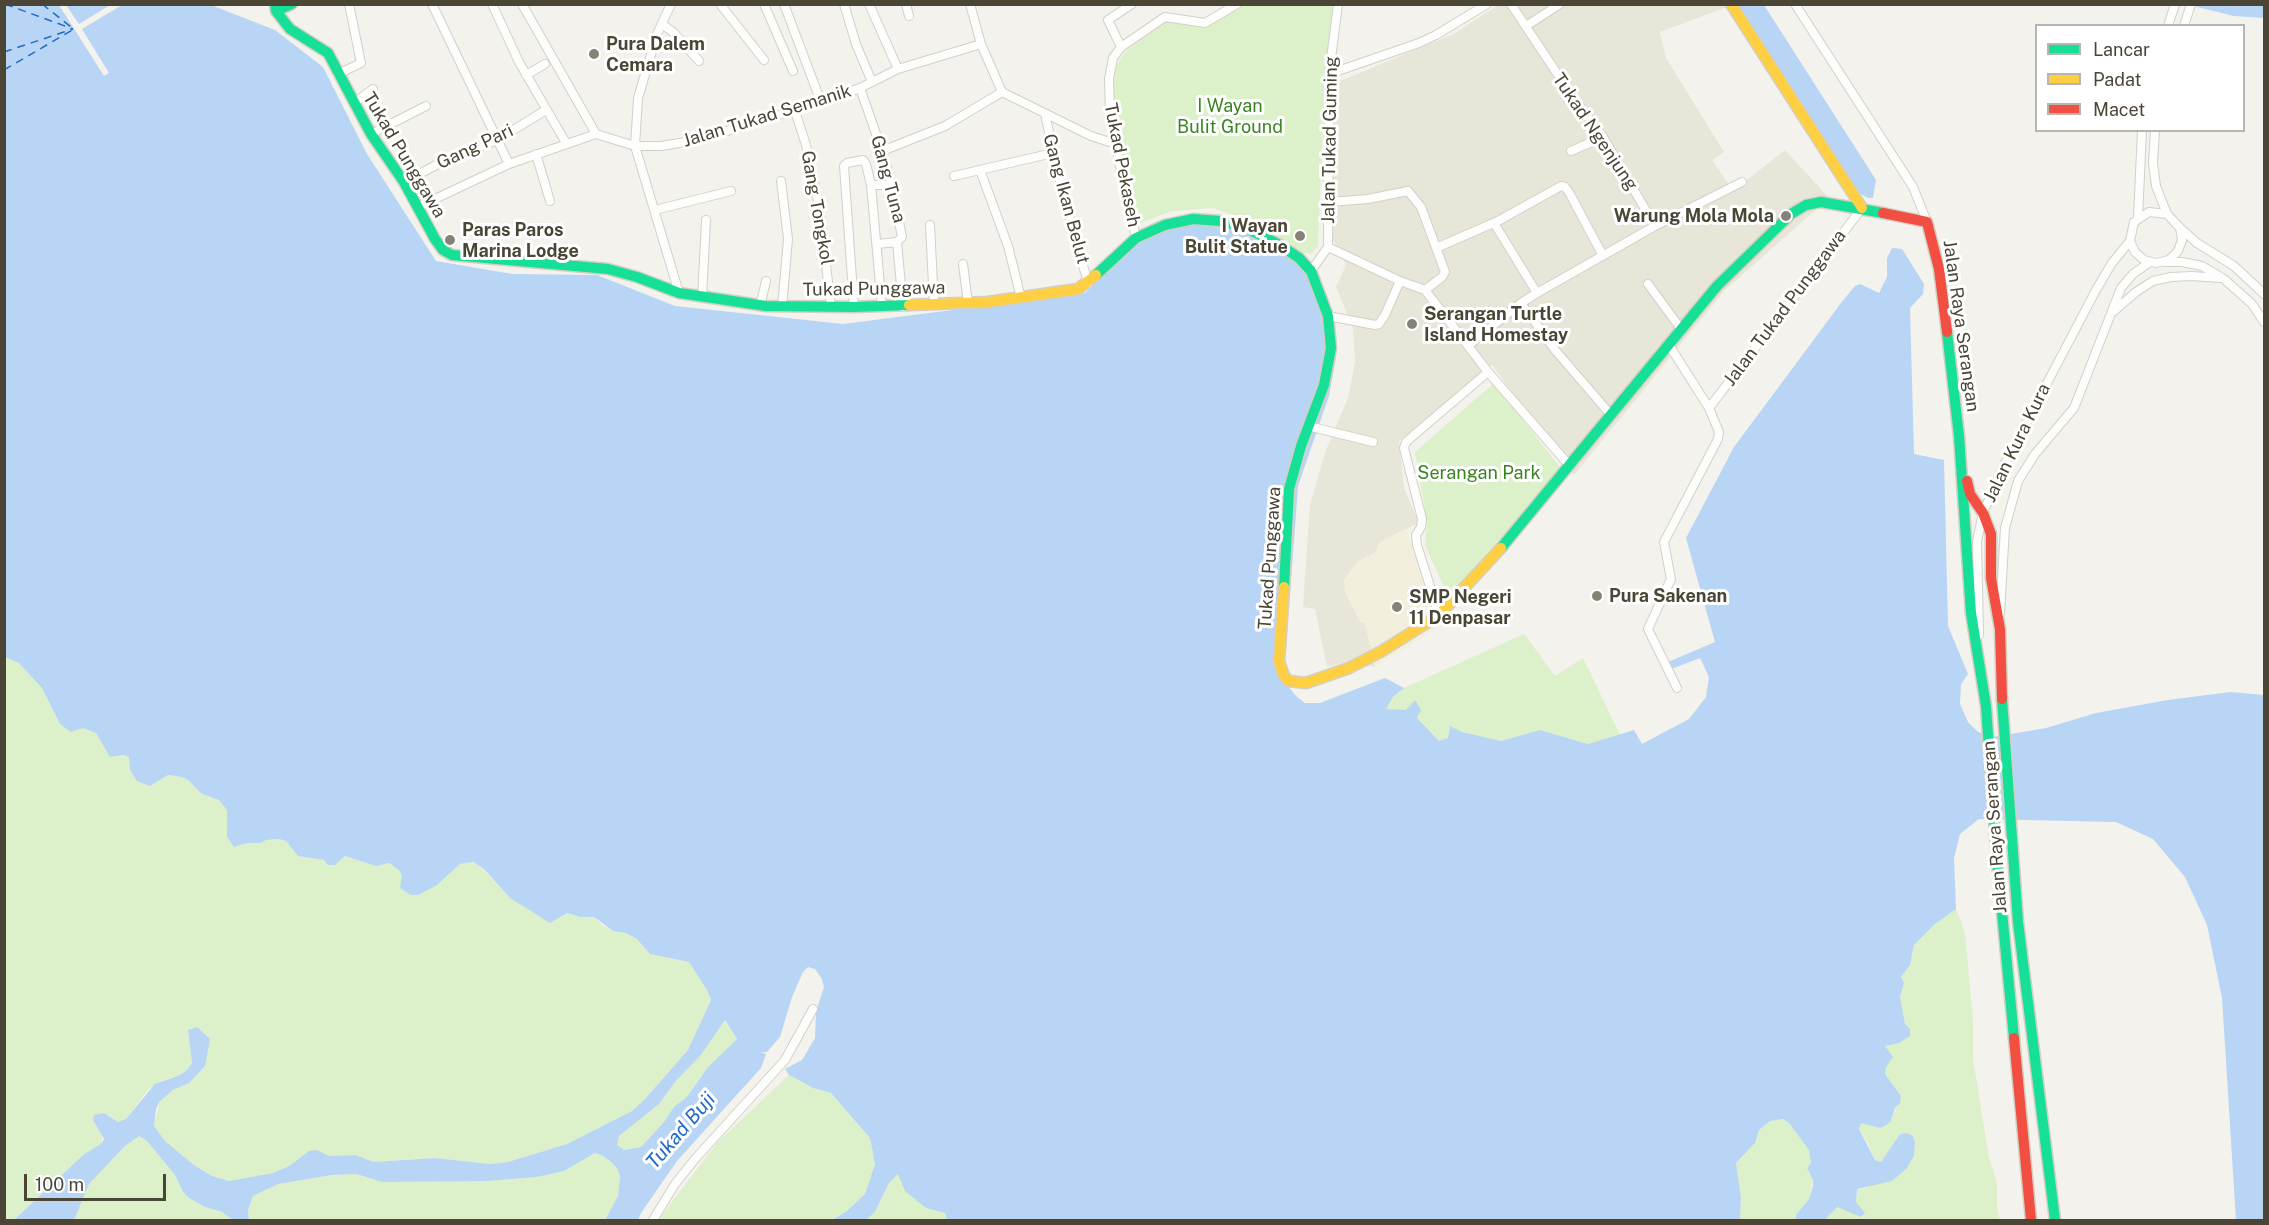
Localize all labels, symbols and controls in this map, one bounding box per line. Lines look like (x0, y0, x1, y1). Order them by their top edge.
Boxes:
legend (2035, 24, 2245, 132)
place label: Pura Dalem Cemara (606, 33, 705, 76)
text: Lancar (2093, 39, 2150, 60)
marker: Pura Dalem Cemara (587, 47, 601, 61)
street label: Jalan Tukad Guming (1318, 56, 1342, 224)
street label: Tukad Ngenjung (1548, 69, 1642, 195)
text: Padat (2093, 69, 2142, 90)
street label: Jalan Tukad Semanik (680, 80, 854, 152)
street label: Tukad Punggawa (358, 88, 450, 222)
park label: I Wayan Bulit Ground (1177, 95, 1283, 138)
text: Macet (2093, 99, 2145, 120)
street label: Tukad Pekaseh (1099, 101, 1145, 229)
street label: Gang Pari (433, 120, 517, 174)
street label: Gang Ikan Belut (1038, 132, 1094, 266)
street label: Gang Tuna (866, 133, 910, 225)
street label: Gang Tongkol (796, 149, 838, 267)
place label: Warung Mola Mola (1614, 205, 1774, 227)
marker: Warung Mola Mola (1779, 209, 1793, 223)
place label: I Wayan Bulit Statue (1185, 215, 1288, 258)
place label: Paras Paros Marina Lodge (462, 219, 579, 262)
street label: Jalan Tukad Punggawa (1719, 226, 1851, 390)
marker: I Wayan Bulit Statue (1293, 229, 1307, 243)
marker: Paras Paros Marina Lodge (443, 233, 457, 247)
street label: Jalan Raya Serangan (1938, 239, 1984, 413)
street label: Tukad Punggawa (802, 277, 946, 301)
place label: Serangan Turtle Island Homestay (1424, 303, 1568, 346)
marker: Serangan Turtle Island Homestay (1405, 317, 1419, 331)
street label: Jalan Kura Kura (1979, 380, 2055, 506)
park label: Serangan Park (1417, 462, 1541, 484)
street label: Tukad Punggawa (1254, 486, 1286, 630)
place label: Pura Sakenan (1609, 585, 1727, 607)
place label: SMP Negeri 11 Denpasar (1409, 586, 1512, 628)
marker: Pura Sakenan (1590, 589, 1604, 603)
marker: SMP Negeri 11 Denpasar (1390, 600, 1404, 614)
street label: Jalan Raya Serangan (1978, 740, 2012, 914)
water label: Tukad Buji (641, 1088, 721, 1174)
scale bar (27, 1162, 170, 1200)
text: 100 m (35, 1174, 84, 1195)

